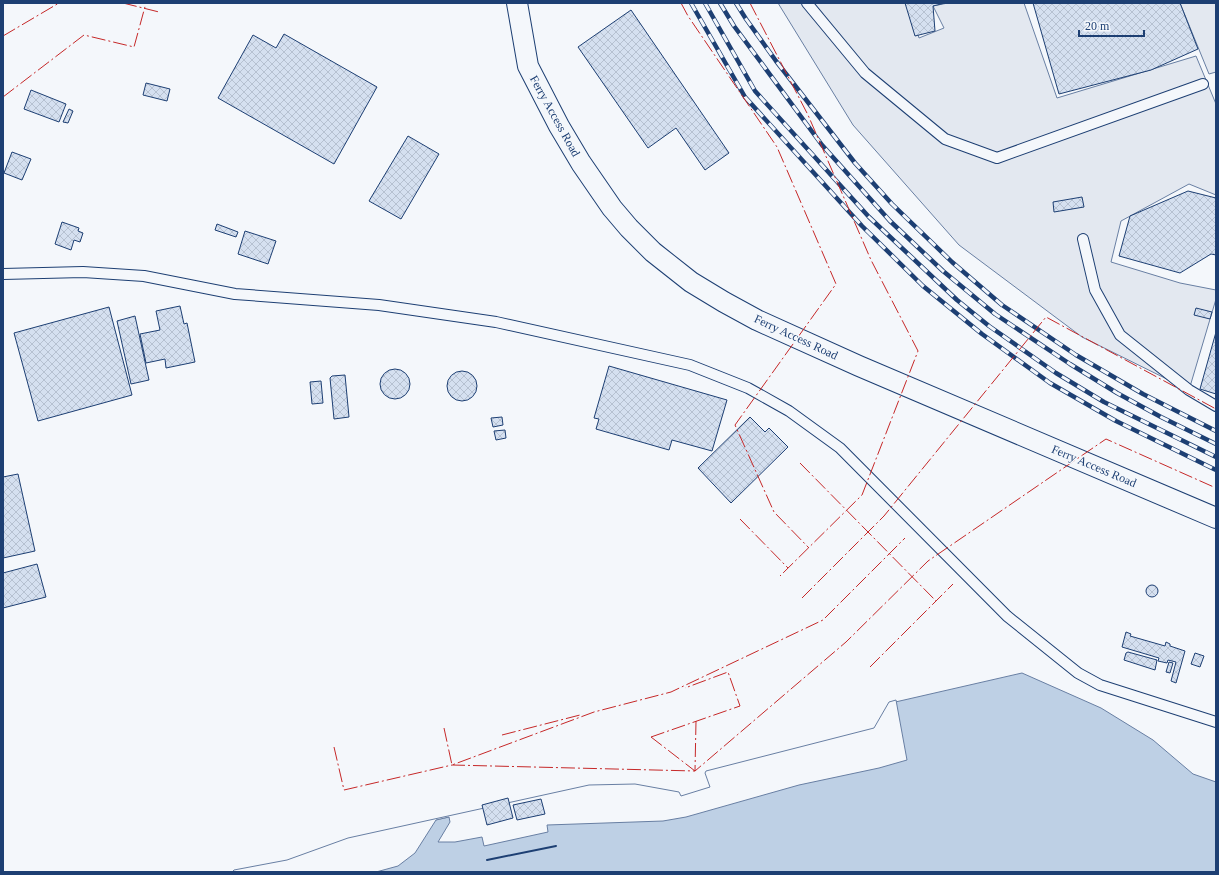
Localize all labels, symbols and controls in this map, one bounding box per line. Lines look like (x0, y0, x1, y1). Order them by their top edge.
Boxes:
scale bar (1079, 12, 1144, 38)
text: 20 m (1085, 19, 1110, 33)
street label: Ferry Access Road (527, 73, 583, 159)
street label: Ferry Access Road (752, 311, 840, 363)
street label: Ferry Access Road (1050, 442, 1138, 490)

